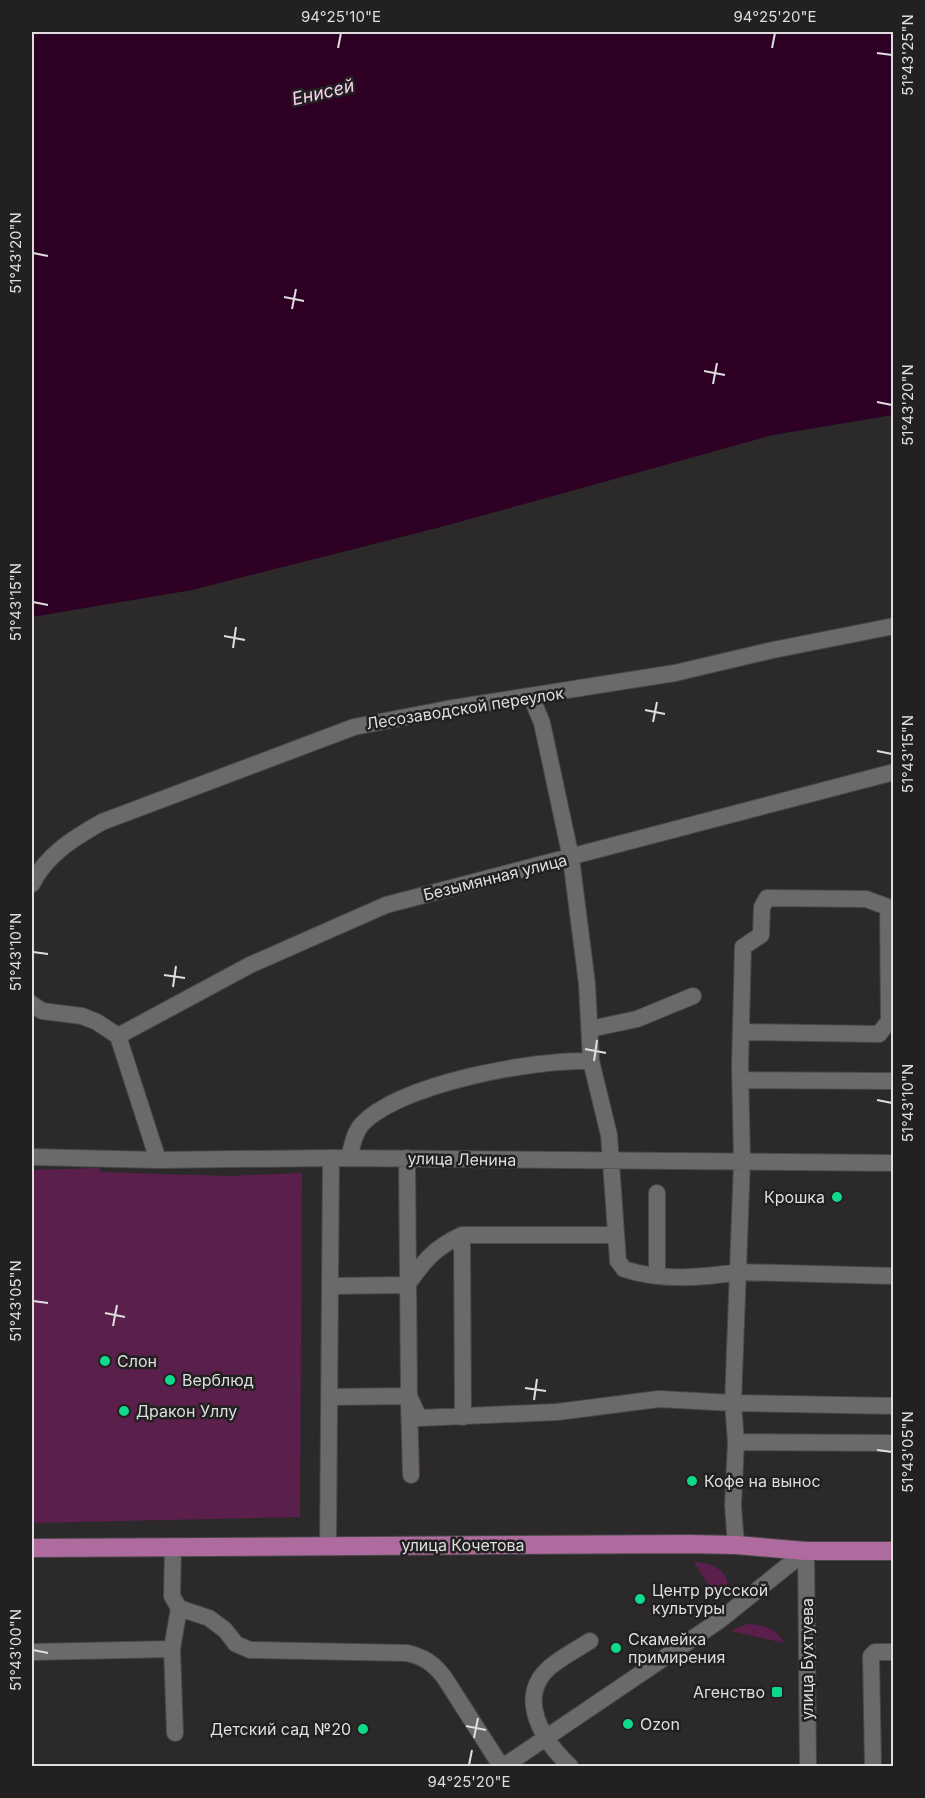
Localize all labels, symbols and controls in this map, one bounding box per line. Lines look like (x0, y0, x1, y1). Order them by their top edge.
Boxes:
text: 94°25'10"E (301, 7, 381, 26)
text: 94°25'20"E (734, 7, 816, 26)
text: 51°43'25"N (898, 14, 917, 96)
water label: Енисей (290, 75, 357, 109)
text: 51°43'20"N (6, 212, 25, 294)
text: 51°43'20"N (898, 364, 917, 446)
text: 51°43'15"N (6, 563, 25, 641)
street label: Лесозаводской переулок (365, 682, 566, 734)
text: 51°43'15"N (898, 715, 917, 793)
street label: Безымянная улица (421, 849, 569, 905)
text: 51°43'10"N (6, 913, 25, 991)
text: 51°43'10"N (898, 1064, 917, 1142)
street label: улица Ленина (408, 1148, 516, 1170)
place label: Крошка (764, 1187, 825, 1207)
marker: Крошка (830, 1190, 844, 1204)
text: 51°43'05"N (6, 1260, 25, 1342)
place label: Слон (117, 1351, 157, 1371)
marker: Слон (98, 1354, 112, 1368)
place label: Верблюд (182, 1370, 254, 1390)
marker: Верблюд (163, 1373, 177, 1387)
place label: Дракон Уллу (136, 1401, 237, 1421)
marker: Дракон Уллу (117, 1404, 131, 1418)
text: 51°43'05"N (898, 1411, 917, 1493)
place label: Кофе на вынос (704, 1471, 821, 1491)
marker: Кофе на вынос (685, 1474, 699, 1488)
street label: улица Кочетова (401, 1535, 525, 1555)
place label: Центр русской культуры (652, 1580, 768, 1618)
marker: Центр русской культуры (633, 1592, 647, 1606)
street label: улица Бухтуева (797, 1598, 817, 1720)
text: 51°43'00"N (6, 1609, 25, 1691)
place label: Скамейка примирения (628, 1629, 725, 1667)
marker: Скамейка примирения (609, 1641, 623, 1655)
place label: Агенство (693, 1682, 765, 1702)
marker: Агенство (770, 1685, 784, 1699)
place label: Ozon (640, 1714, 680, 1734)
marker: Ozon (621, 1717, 635, 1731)
place label: Детский сад №20 (210, 1719, 351, 1739)
marker: Детский сад №20 (356, 1722, 370, 1736)
text: 94°25'20"E (428, 1772, 510, 1791)

